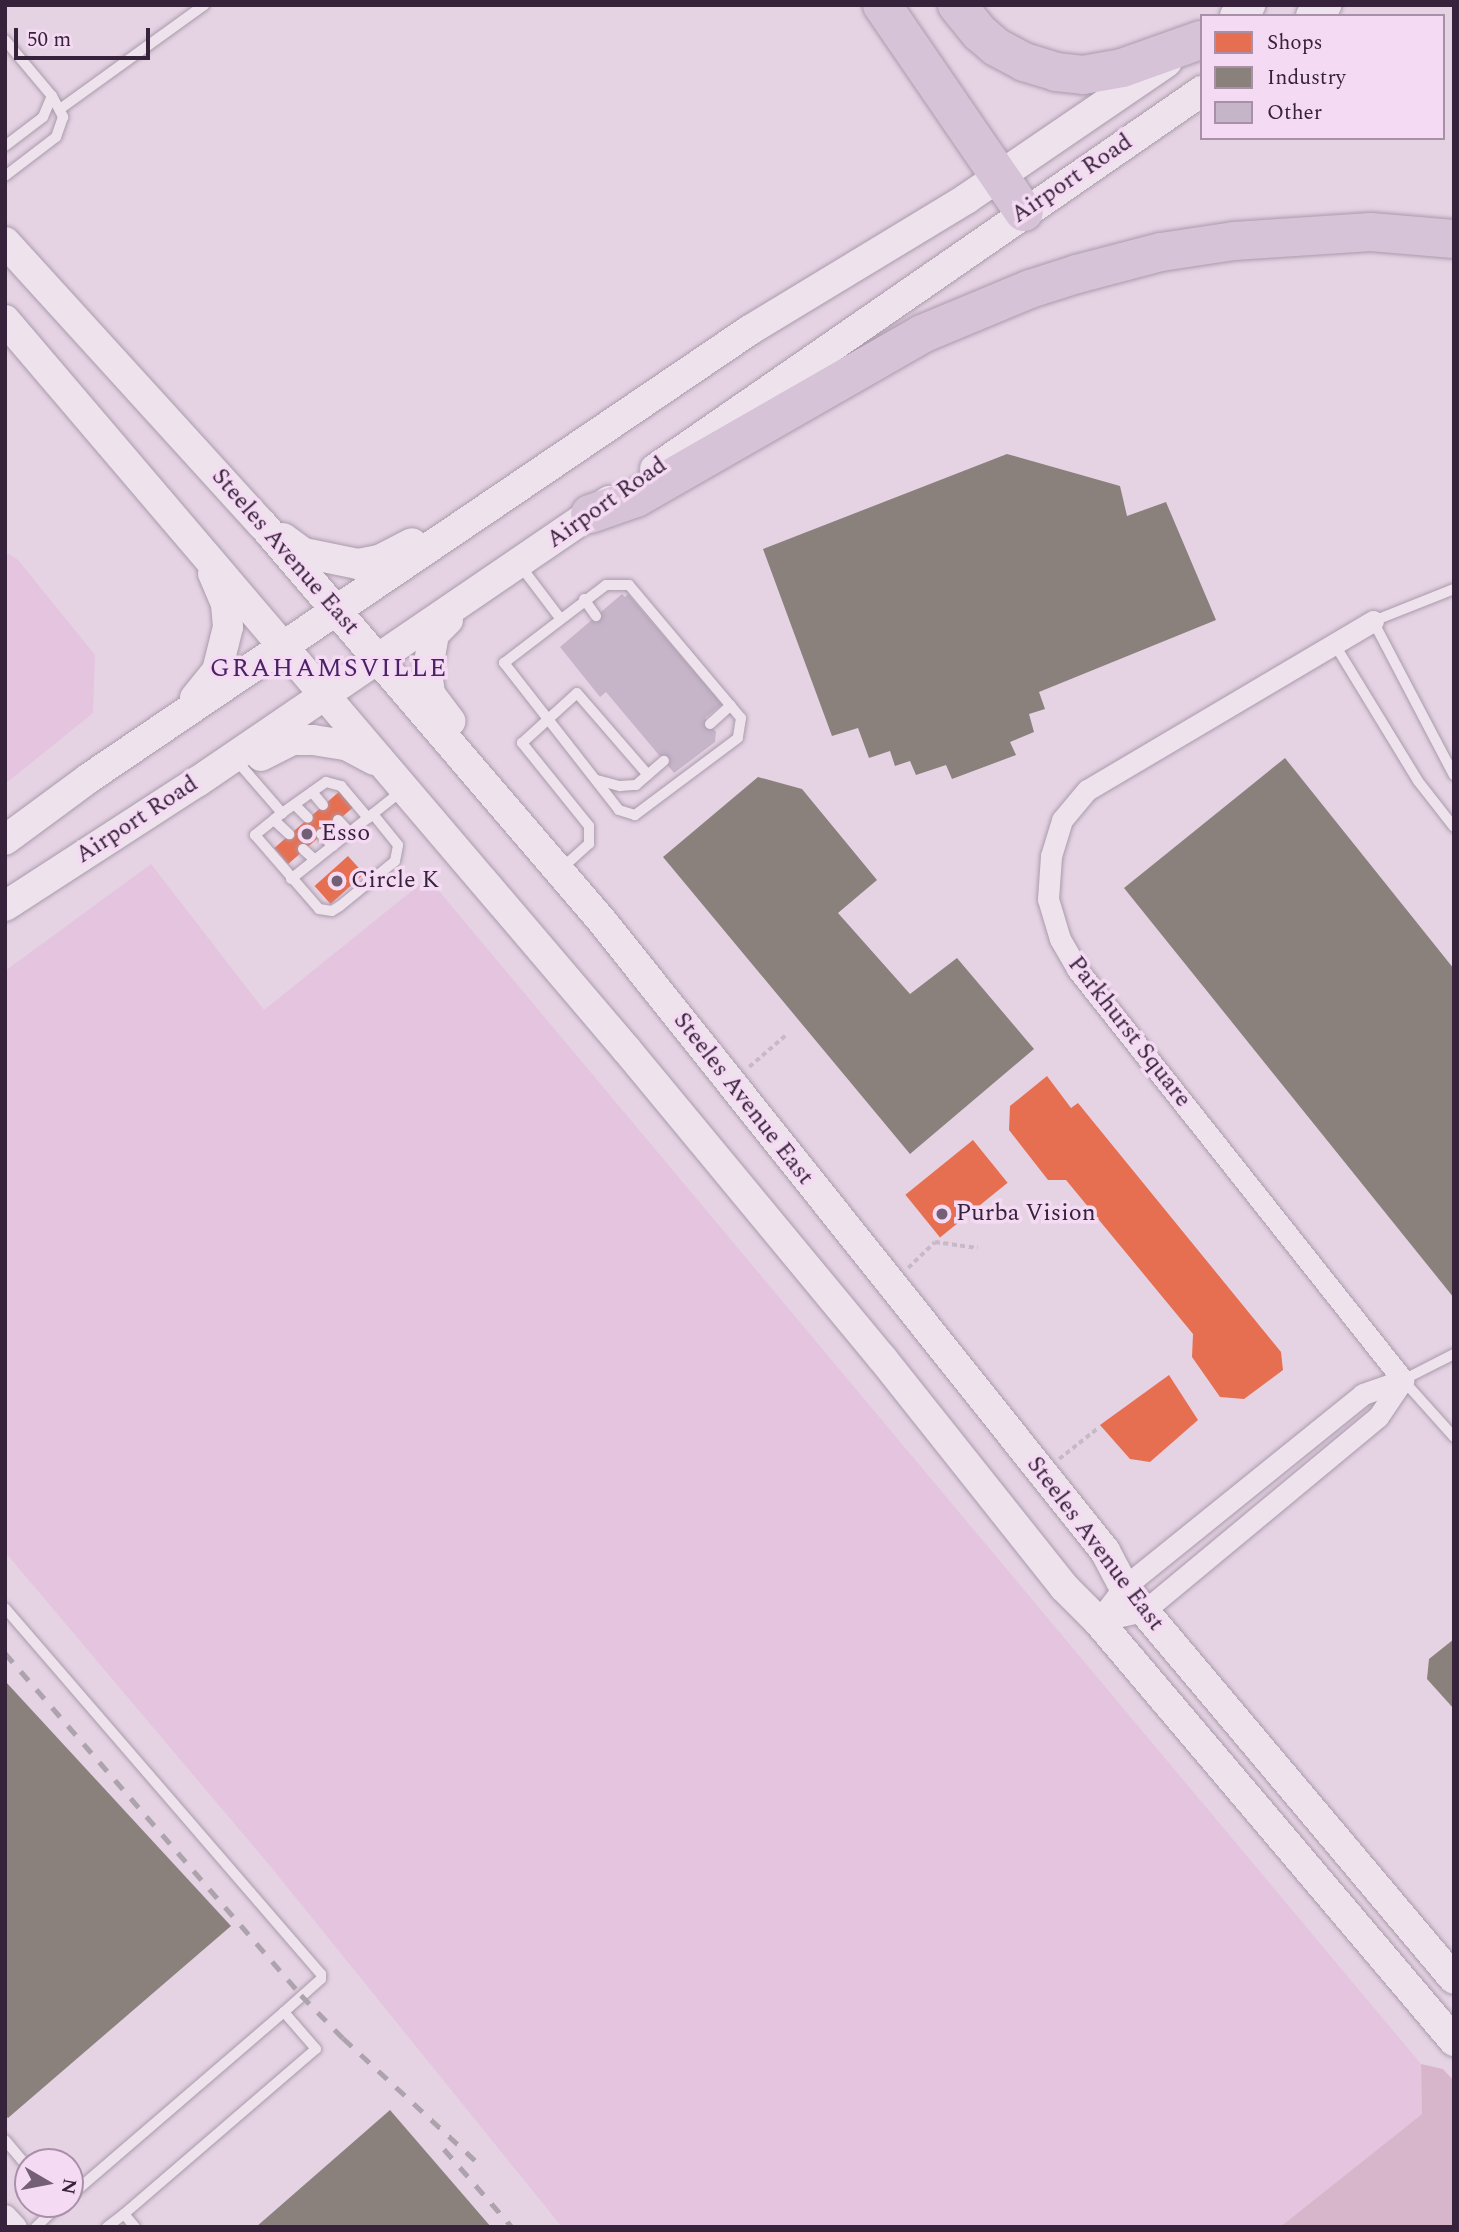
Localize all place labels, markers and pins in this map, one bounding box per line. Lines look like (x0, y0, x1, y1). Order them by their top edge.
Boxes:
place label: Esso (321, 820, 370, 848)
marker: Esso (299, 826, 315, 842)
place label: Circle K (351, 867, 439, 895)
marker: Circle K (329, 873, 345, 889)
place label: Purba Vision (956, 1200, 1096, 1228)
marker: Purba Vision (934, 1206, 950, 1222)

